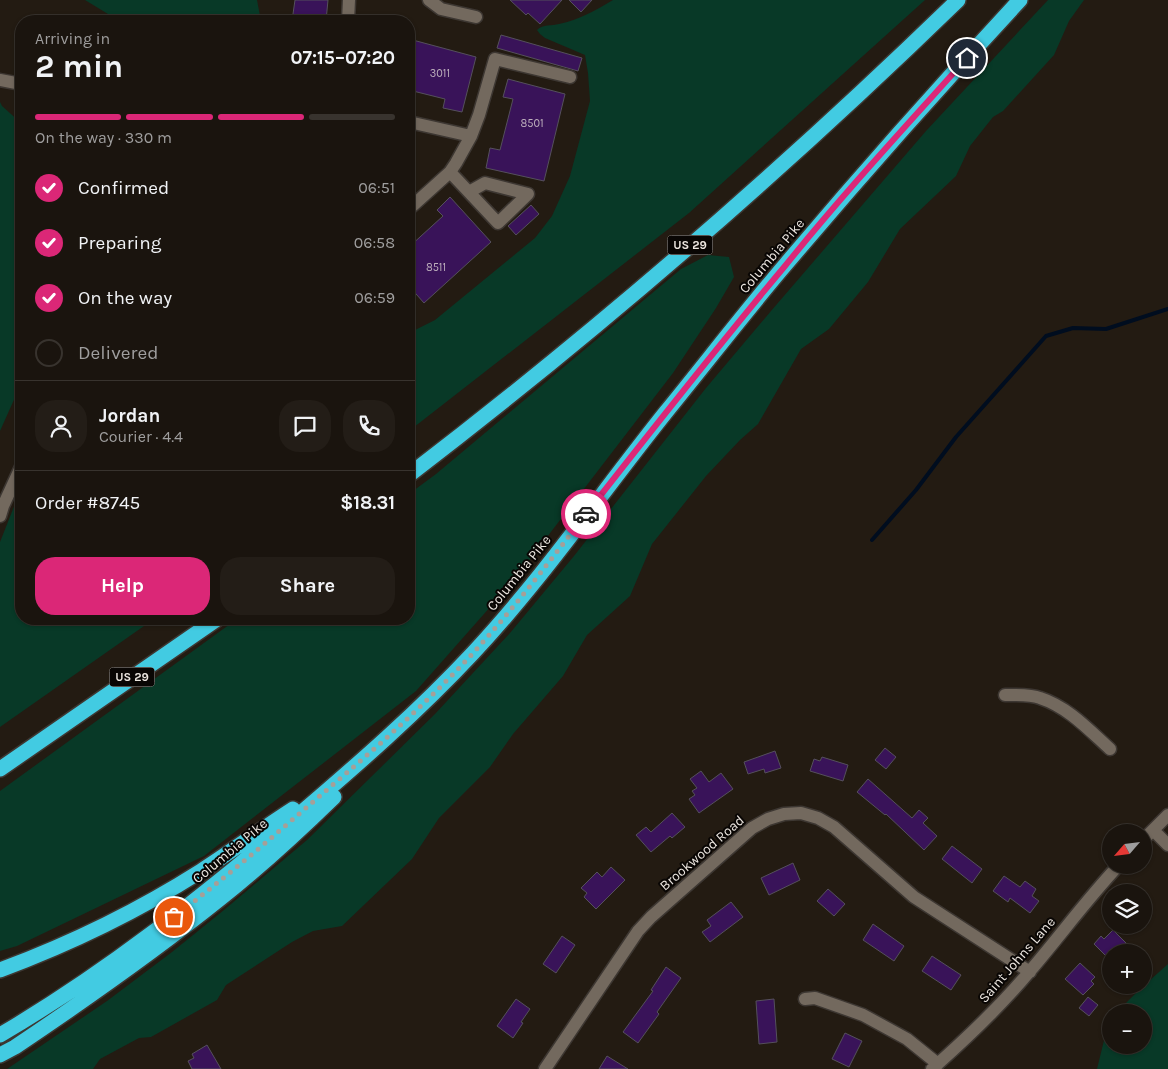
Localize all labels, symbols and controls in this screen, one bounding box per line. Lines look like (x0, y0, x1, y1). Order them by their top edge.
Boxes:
text: Arriving in (35, 29, 110, 48)
pin (946, 37, 988, 79)
icon: home (953, 44, 981, 72)
text: 07:15–07:20 (290, 47, 395, 69)
text: 2 min (35, 48, 123, 85)
house number: 3011 (430, 67, 450, 80)
house number: 8501 (520, 117, 544, 130)
text: On the way · 330 m (35, 128, 172, 147)
icon: check (35, 174, 63, 202)
text: Confirmed (78, 177, 169, 199)
text: 06:51 (358, 178, 395, 197)
street label: Columbia Pike (736, 215, 808, 297)
icon: check (35, 229, 63, 257)
text: Preparing (78, 232, 161, 254)
text: 06:58 (354, 233, 395, 252)
road number: US 29 (668, 236, 712, 254)
house number: 8511 (426, 261, 446, 274)
icon: check (35, 284, 63, 312)
text: On the way (78, 287, 172, 309)
text: 06:59 (354, 288, 395, 307)
text: Delivered (78, 342, 158, 364)
button: person (35, 400, 87, 452)
button: chat (279, 400, 331, 452)
button: phone (343, 400, 395, 452)
text: Jordan (99, 405, 160, 427)
text: Courier · 4.4 (99, 427, 183, 446)
courier (561, 489, 611, 539)
text: Order #8745 (35, 492, 140, 514)
text: $18.31 (340, 492, 395, 514)
icon: car (572, 500, 600, 528)
street label: Columbia Pike (483, 532, 555, 614)
button: Help (35, 557, 210, 615)
button: Share (220, 557, 395, 615)
road number: US 29 (110, 668, 154, 686)
street label: Brookwood Road (656, 812, 748, 894)
street label: Columbia Pike (189, 815, 271, 887)
north arrow (1102, 824, 1152, 874)
map controls (1102, 824, 1152, 1054)
button: layers (1102, 884, 1152, 934)
pin (153, 896, 195, 938)
icon: bag (160, 903, 188, 931)
street label: Saint Johns Lane (975, 914, 1059, 1006)
button: + (1102, 944, 1152, 994)
button: − (1102, 1004, 1152, 1054)

